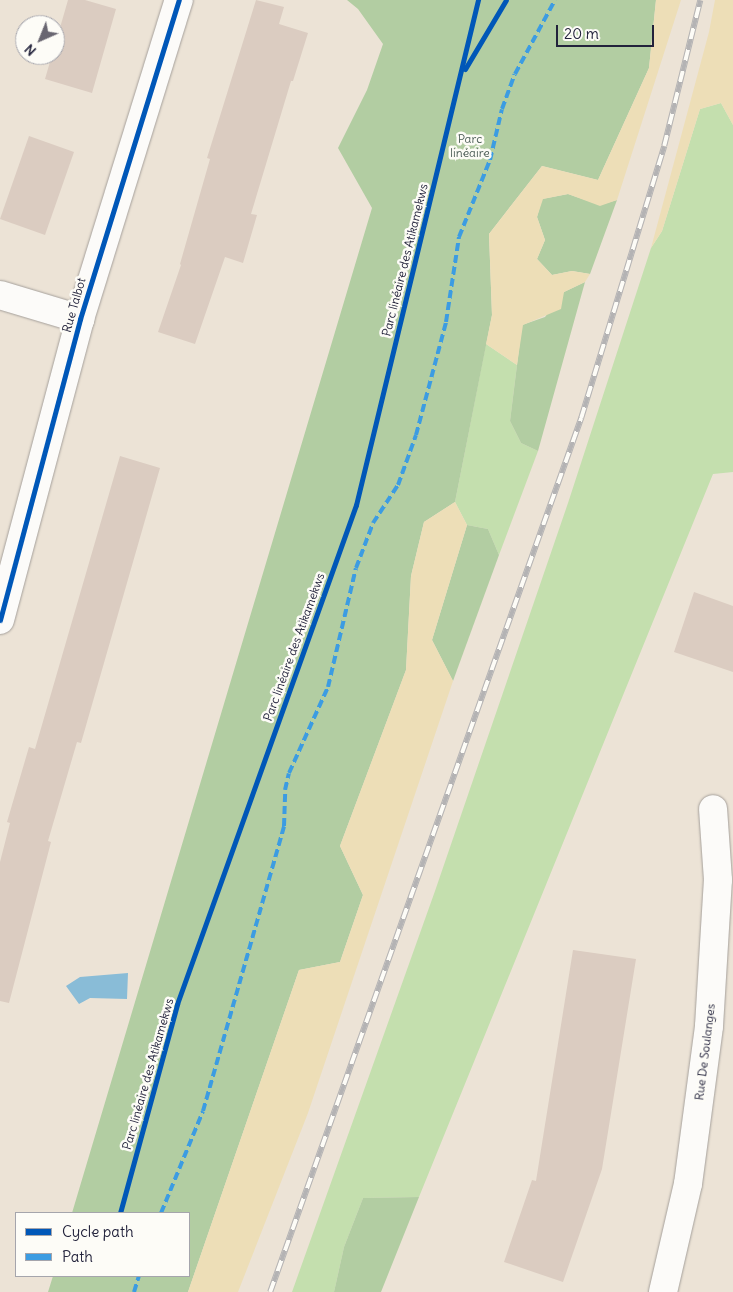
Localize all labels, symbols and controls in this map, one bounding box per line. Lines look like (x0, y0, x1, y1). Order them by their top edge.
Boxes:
north arrow (15, 15, 65, 65)
scale bar (558, 15, 656, 47)
text: 20 m (564, 24, 599, 43)
text: N (21, 40, 40, 60)
park label: Parc linéaire (450, 132, 490, 160)
street label: Parc linéaire des Atikamekws (379, 182, 431, 338)
street label: Rue Talbot (59, 276, 89, 334)
street label: Parc linéaire des Atikamekws (260, 571, 328, 723)
street label: Parc linéaire des Atikamekws (119, 997, 177, 1151)
street label: Rue De Soulanges (692, 1003, 718, 1101)
legend (15, 1212, 190, 1277)
text: Cycle path (62, 1222, 134, 1241)
text: Path (62, 1247, 93, 1266)

